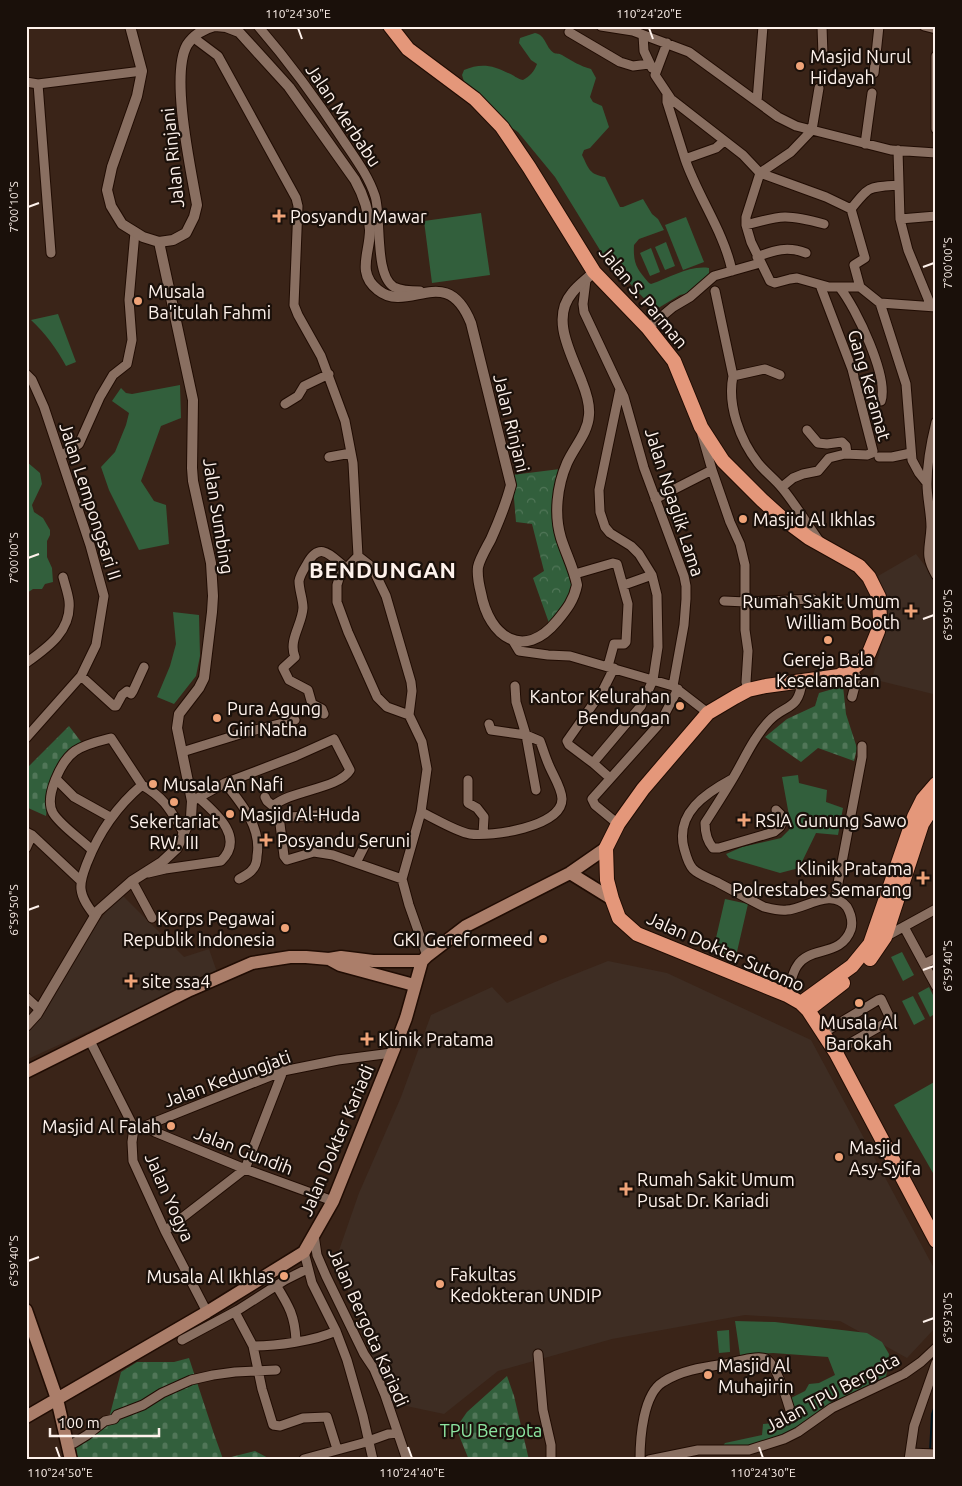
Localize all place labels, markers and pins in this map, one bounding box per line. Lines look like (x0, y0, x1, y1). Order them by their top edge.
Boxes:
place label: Masjid Nurul Hidayah (810, 46, 911, 87)
marker: Masjid Nurul Hidayah (794, 60, 806, 72)
place label: Posyandu Mawar (290, 206, 427, 226)
marker: Posyandu Mawar (272, 209, 286, 223)
place label: Musala Ba'itulah Fahmi (148, 281, 271, 322)
marker: Musala Ba'itulah Fahmi (132, 295, 144, 307)
place label: Masjid Al Ikhlas (753, 509, 876, 529)
marker: Masjid Al Ikhlas (737, 513, 749, 525)
place label: Rumah Sakit Umum William Booth (742, 591, 900, 632)
marker: Rumah Sakit Umum William Booth (904, 604, 918, 618)
marker: Gereja Bala Keselamatan (822, 634, 834, 646)
place label: Gereja Bala Keselamatan (776, 649, 880, 690)
place label: Kantor Kelurahan Bendungan (529, 686, 670, 727)
place label: Pura Agung Giri Natha (227, 698, 321, 739)
marker: Kantor Kelurahan Bendungan (674, 700, 686, 712)
marker: Pura Agung Giri Natha (211, 712, 223, 724)
place label: Musala An Nafi (163, 774, 284, 794)
marker: Musala An Nafi (147, 778, 159, 790)
marker: Sekertariat RW. III (168, 796, 180, 808)
place label: Masjid Al-Huda (240, 804, 360, 824)
marker: Masjid Al-Huda (224, 808, 236, 820)
place label: RSIA Gunung Sawo (755, 810, 907, 830)
place label: Sekertariat RW. III (130, 811, 218, 852)
marker: RSIA Gunung Sawo (737, 813, 751, 827)
place label: Posyandu Seruni (277, 830, 410, 850)
marker: Posyandu Seruni (259, 833, 273, 847)
place label: Klinik Pratama Polrestabes Semarang (732, 858, 912, 899)
marker: Klinik Pratama Polrestabes Semarang (916, 871, 930, 885)
place label: Korps Pegawai Republik Indonesia (123, 908, 275, 949)
marker: Korps Pegawai Republik Indonesia (279, 922, 291, 934)
place label: GKI Gereformeed (393, 929, 533, 949)
marker: GKI Gereformeed (537, 933, 549, 945)
place label: site ssa4 (142, 971, 210, 991)
marker: site ssa4 (124, 974, 138, 988)
marker: Musala Al Barokah (853, 997, 865, 1009)
place label: Musala Al Barokah (820, 1012, 898, 1053)
place label: Klinik Pratama (378, 1029, 494, 1049)
marker: Klinik Pratama (360, 1032, 374, 1046)
place label: Masjid Al Falah (42, 1116, 161, 1136)
marker: Masjid Al Falah (165, 1120, 177, 1132)
place label: Masjid Asy-Syifa (849, 1137, 921, 1178)
marker: Masjid Asy-Syifa (833, 1151, 845, 1163)
place label: Rumah Sakit Umum Pusat Dr. Kariadi (637, 1169, 795, 1210)
marker: Rumah Sakit Umum Pusat Dr. Kariadi (619, 1182, 633, 1196)
place label: Fakultas Kedokteran UNDIP (450, 1264, 602, 1305)
place label: Musala Al Ikhlas (147, 1266, 274, 1286)
marker: Musala Al Ikhlas (278, 1270, 290, 1282)
marker: Fakultas Kedokteran UNDIP (434, 1278, 446, 1290)
place label: Masjid Al Muhajirin (718, 1355, 794, 1396)
marker: Masjid Al Muhajirin (702, 1369, 714, 1381)

